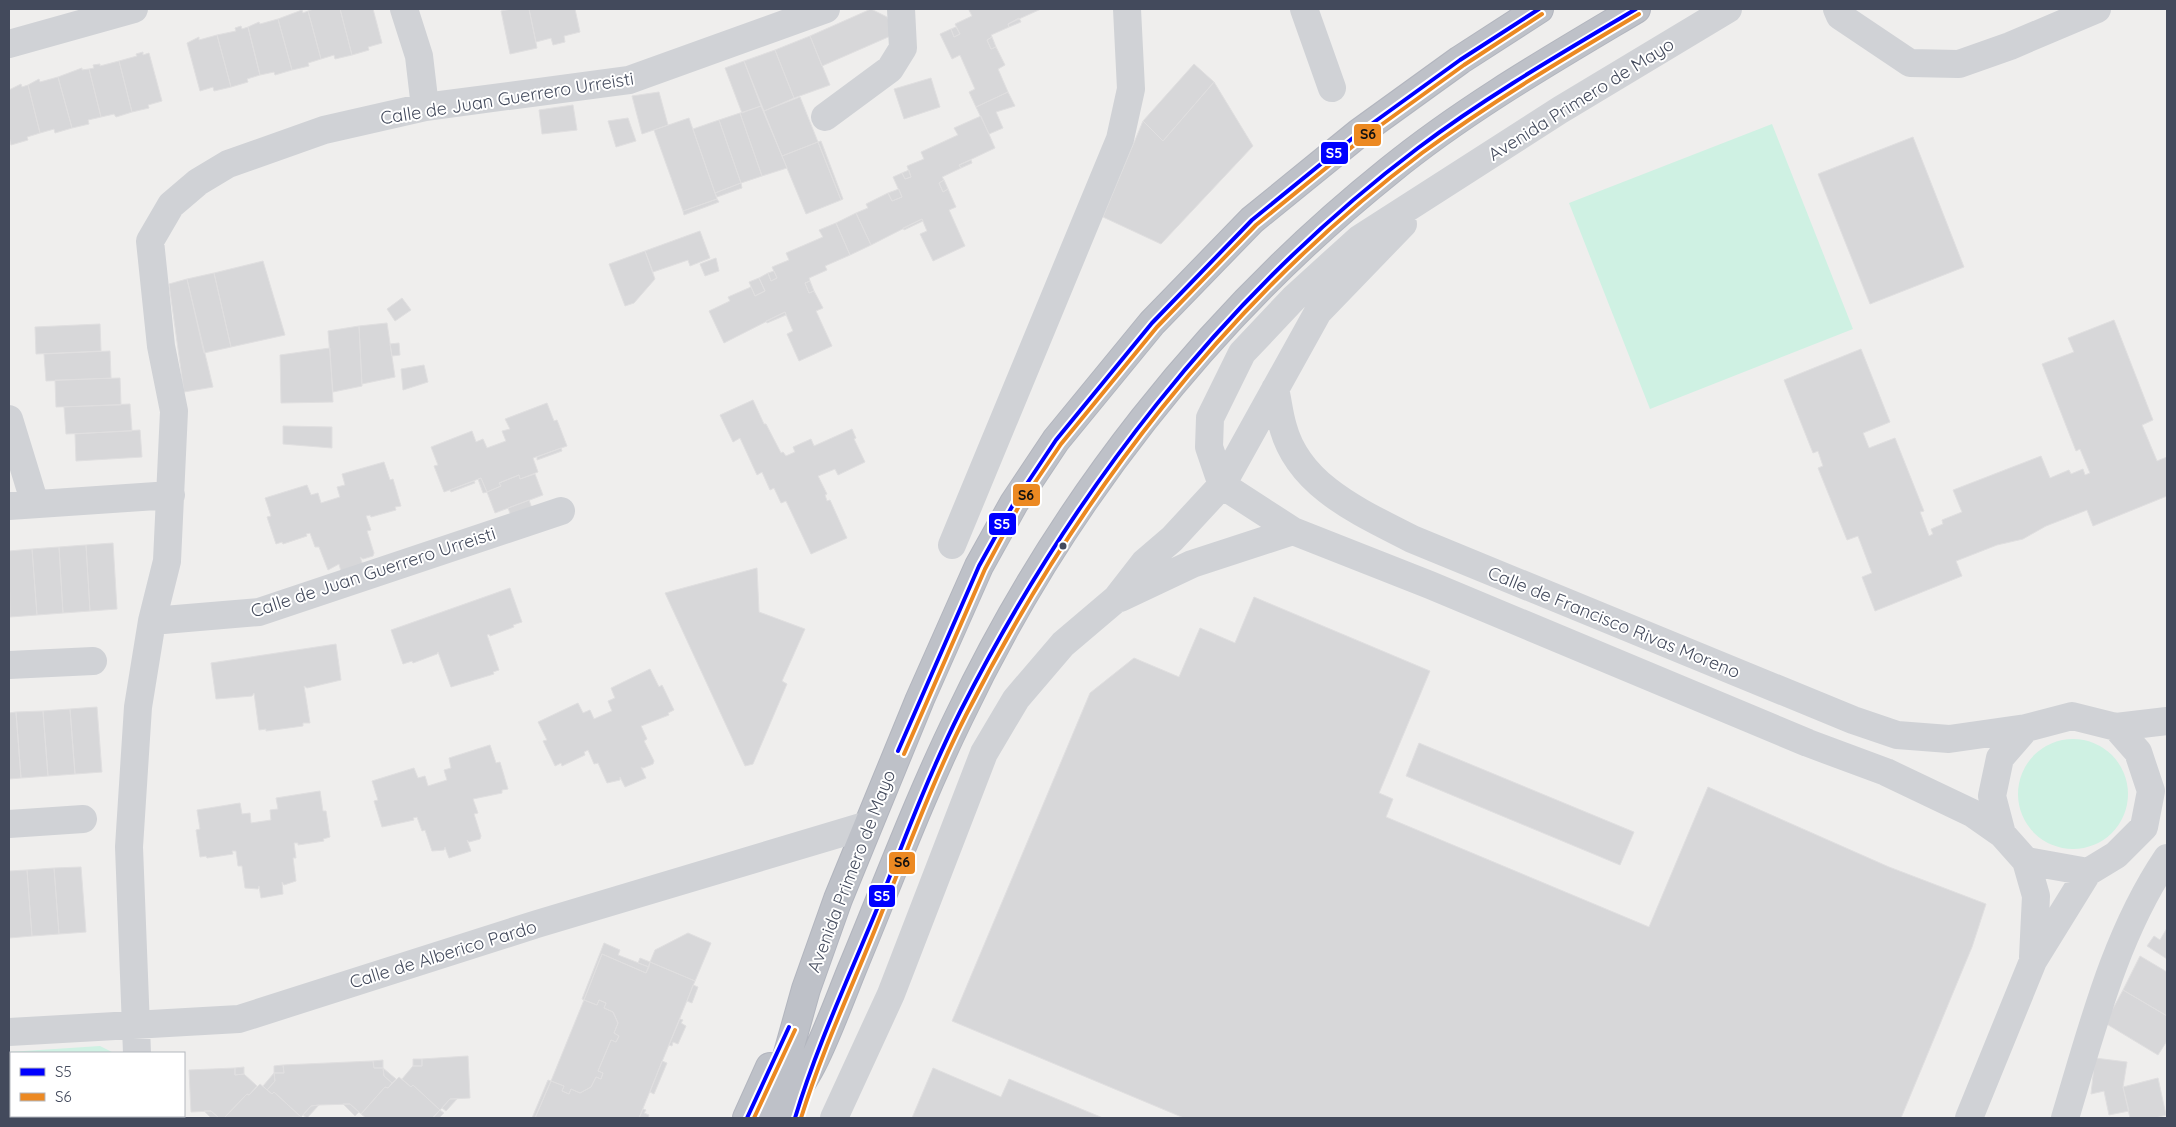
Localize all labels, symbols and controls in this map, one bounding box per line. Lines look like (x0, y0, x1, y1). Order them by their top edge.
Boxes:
street label: Avenida Primero de Mayo (1484, 32, 1678, 166)
street label: Calle de Juan Guerrero Urreisti (379, 67, 635, 129)
line badge: S6 (1353, 123, 1382, 147)
text: S6 (1360, 125, 1376, 143)
line badge: S5 (1320, 141, 1349, 165)
text: S5 (1326, 144, 1342, 162)
line badge: S6 (1012, 483, 1041, 507)
text: S6 (1018, 486, 1034, 504)
line badge: S5 (988, 512, 1017, 536)
text: S5 (994, 515, 1010, 533)
street label: Calle de Juan Guerrero Urreisti (248, 521, 498, 623)
unlabelled marker (1058, 541, 1068, 551)
street label: Calle de Francisco Rivas Moreno (1485, 561, 1743, 683)
street label: Avenida Primero de Mayo (802, 767, 900, 975)
line badge: S6 (888, 851, 916, 875)
text: S6 (894, 853, 910, 871)
line badge: S5 (868, 884, 896, 908)
text: S5 (874, 887, 890, 905)
street label: Calle de Alberico Pardo (347, 915, 539, 993)
legend (10, 1052, 185, 1117)
text: S5 (55, 1062, 72, 1081)
text: S6 (55, 1087, 72, 1106)

